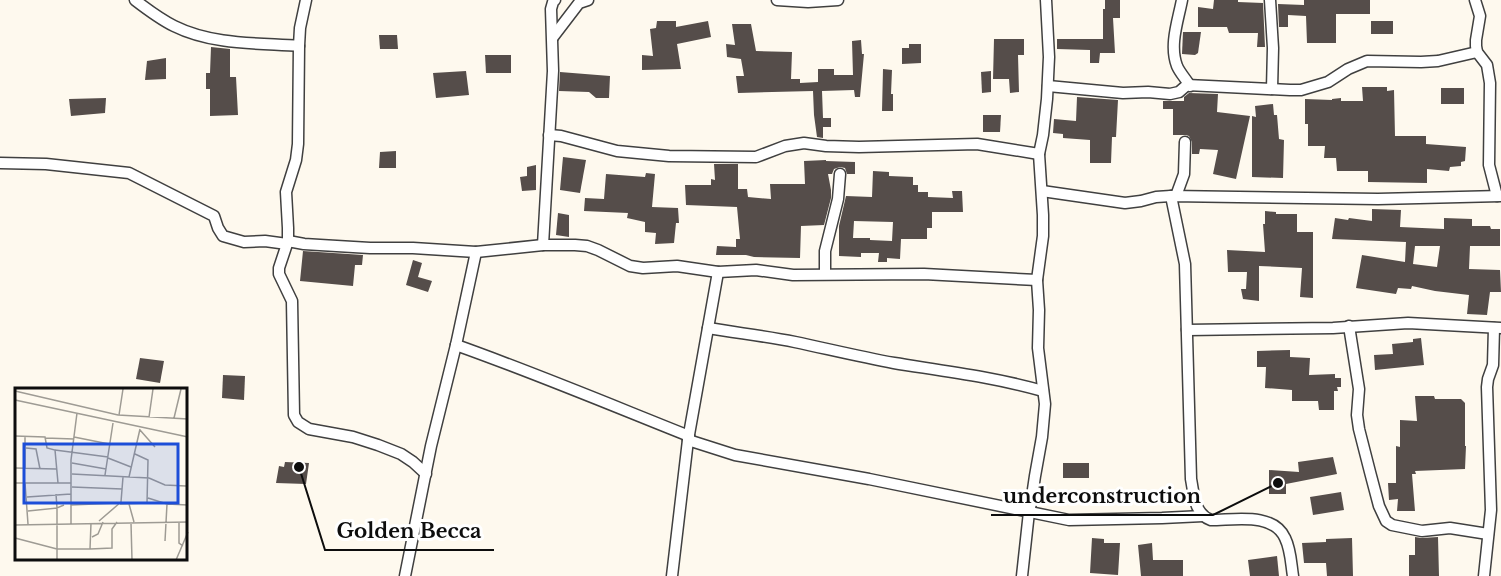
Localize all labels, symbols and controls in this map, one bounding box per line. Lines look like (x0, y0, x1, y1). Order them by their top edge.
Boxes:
inset map (15, 388, 188, 561)
callout: underconstruction (991, 477, 1213, 515)
text: underconstruction (1003, 484, 1202, 508)
callout: Golden Becca (325, 512, 494, 550)
text: Golden Becca (337, 519, 482, 543)

